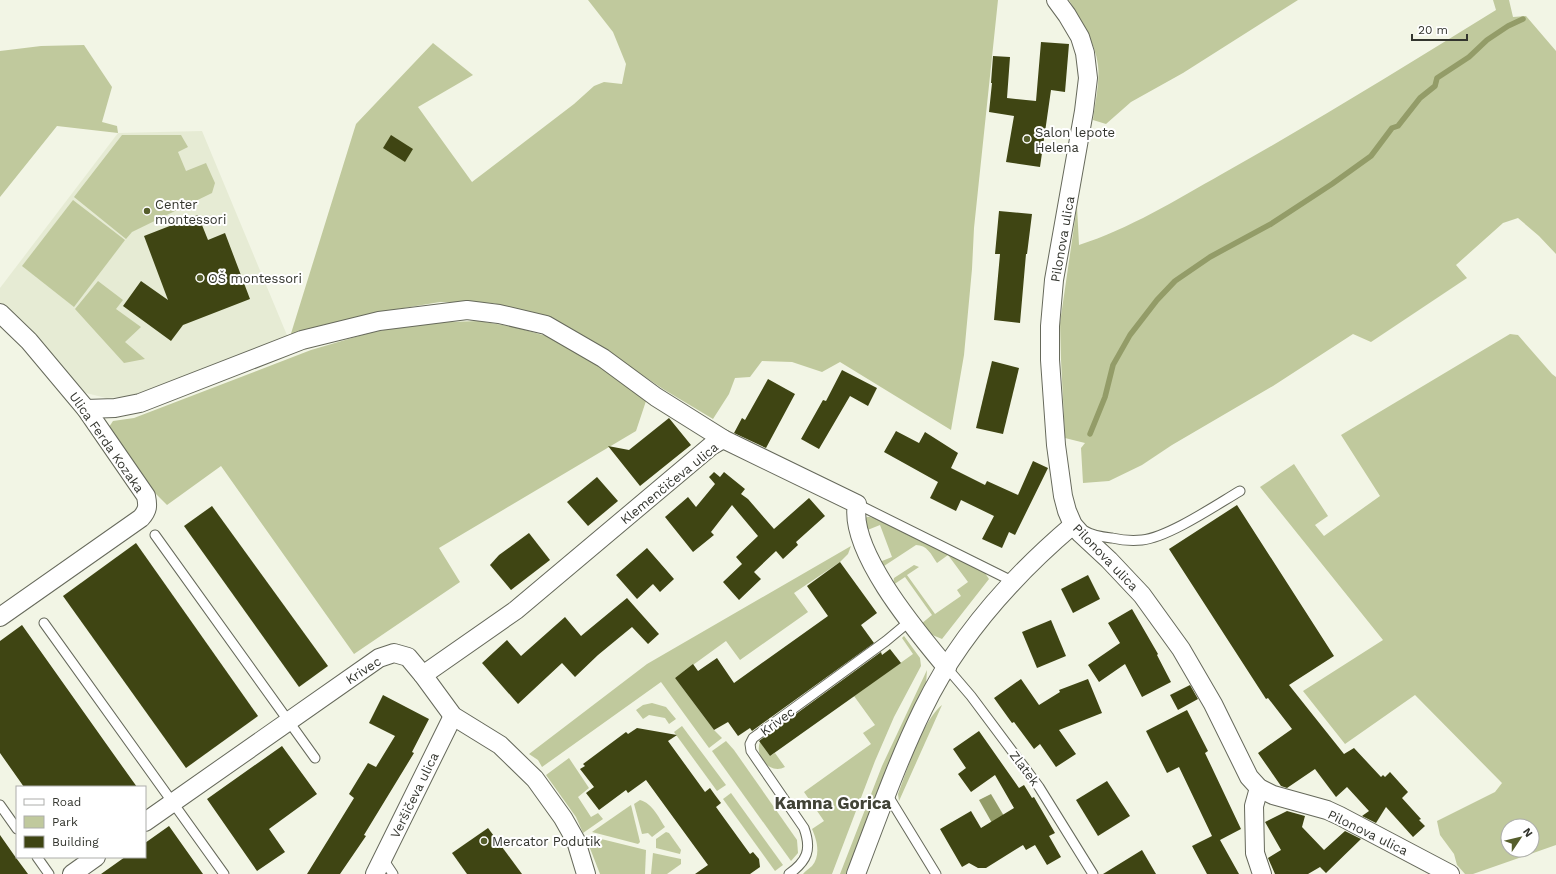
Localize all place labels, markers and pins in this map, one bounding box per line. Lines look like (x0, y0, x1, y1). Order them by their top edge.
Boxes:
place label: Salon lepote Helena (1035, 125, 1115, 155)
marker: Salon lepote Helena (1022, 134, 1032, 144)
place label: Center montessori (155, 197, 226, 227)
marker: Center montessori (142, 206, 152, 216)
place label: OŠ montessori (208, 270, 302, 286)
marker: OŠ montessori (195, 273, 205, 283)
place label: Mercator Podutik (492, 834, 601, 849)
marker: Mercator Podutik (479, 836, 489, 846)

